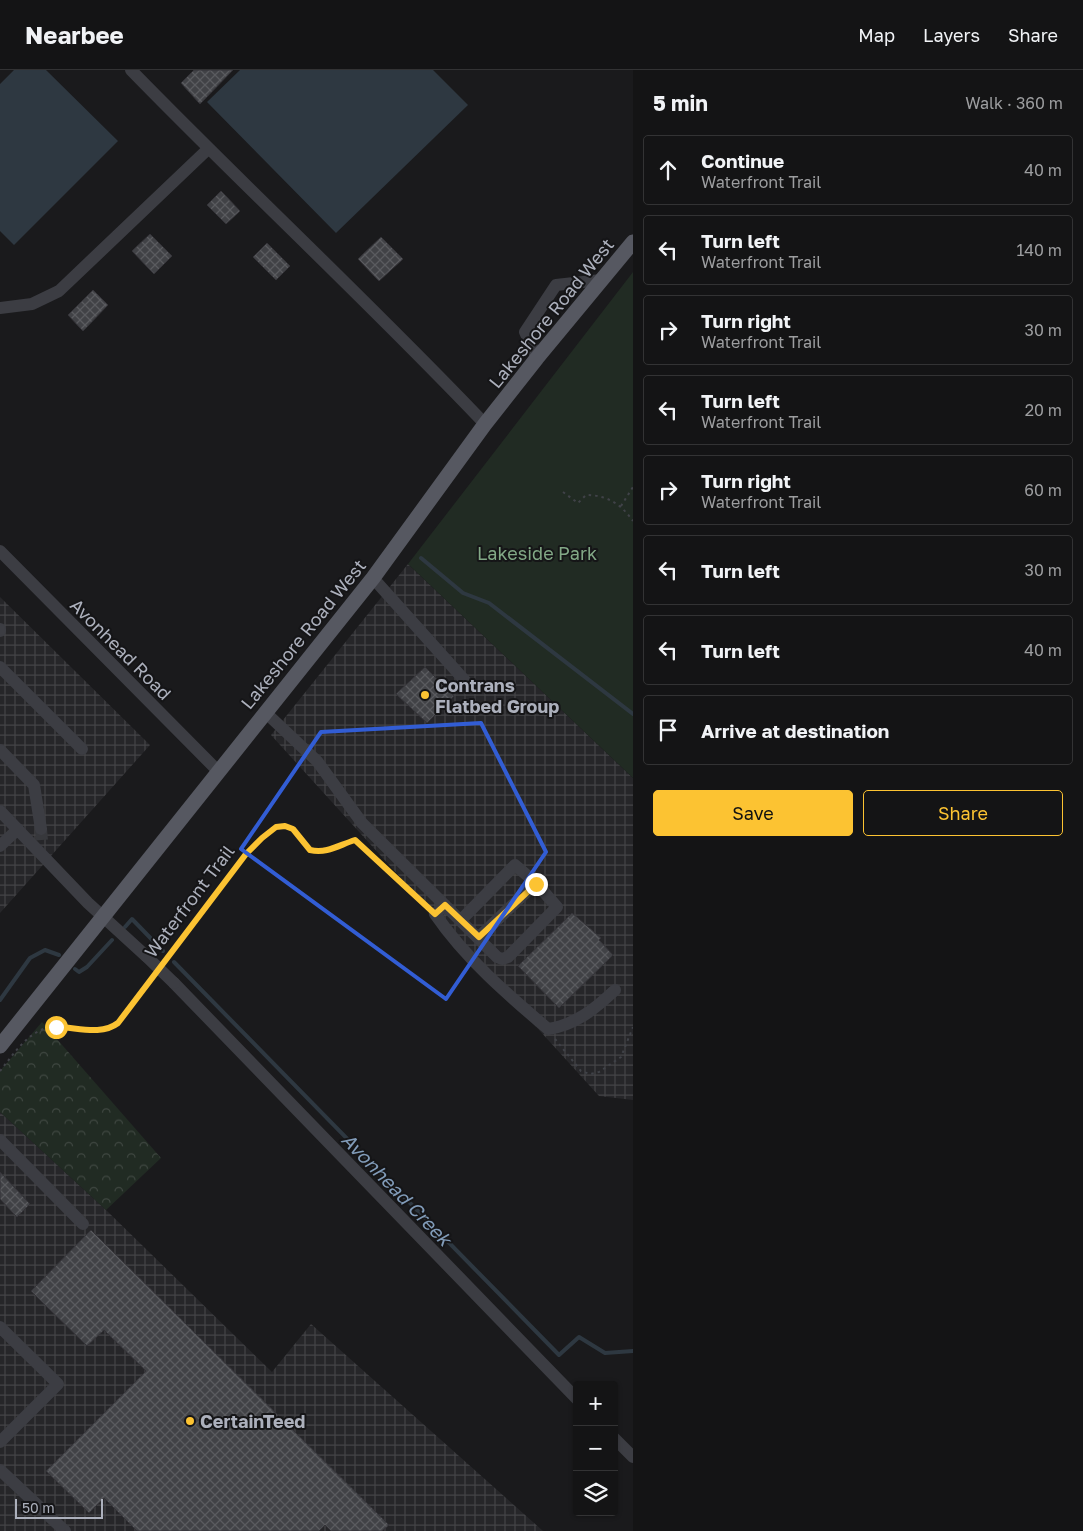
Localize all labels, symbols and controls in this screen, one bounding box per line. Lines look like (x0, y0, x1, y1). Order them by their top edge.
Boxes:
text: Nearbee (25, 20, 124, 49)
text: Map (858, 24, 895, 46)
text: Layers (923, 24, 980, 46)
text: Share (1008, 24, 1058, 46)
text: 5 min (653, 90, 708, 116)
text: Walk · 360 m (965, 93, 1063, 113)
text: Continue (701, 149, 784, 172)
icon: ahead (654, 156, 682, 184)
text: 40 m (1024, 160, 1062, 180)
text: Waterfront Trail (701, 172, 821, 192)
text: Turn left (701, 229, 780, 252)
street label: Lakeshore Road West (484, 234, 618, 392)
icon: left (654, 236, 682, 264)
text: 140 m (1016, 240, 1062, 260)
text: Waterfront Trail (701, 252, 821, 272)
text: Turn right (701, 309, 791, 332)
icon: right (654, 316, 682, 344)
text: 30 m (1025, 320, 1062, 340)
text: Waterfront Trail (701, 332, 821, 352)
text: Turn left (701, 389, 780, 412)
icon: left (654, 396, 682, 424)
text: 20 m (1025, 400, 1062, 420)
text: Waterfront Trail (701, 412, 821, 432)
text: Turn right (701, 469, 791, 492)
icon: right (654, 476, 682, 504)
text: 60 m (1024, 480, 1062, 500)
text: Waterfront Trail (701, 492, 821, 512)
park label: Lakeside Park (477, 542, 597, 564)
street label: Lakeshore Road West (236, 555, 370, 713)
icon: left (654, 556, 682, 584)
text: Turn left (701, 559, 780, 582)
text: 30 m (1025, 560, 1062, 580)
street label: Avonhead Road (66, 594, 176, 704)
icon: left (654, 636, 682, 664)
text: Turn left (701, 639, 780, 662)
text: 40 m (1024, 640, 1062, 660)
place label: Contrans Flatbed Group (435, 674, 559, 717)
marker: Contrans Flatbed Group (419, 689, 431, 701)
icon: arrive (654, 716, 682, 744)
text: Arrive at destination (701, 719, 889, 742)
button: Save (653, 790, 853, 836)
button: Share (863, 790, 1063, 836)
street label: Waterfront Trail (139, 840, 239, 962)
route end (525, 873, 548, 896)
route start (45, 1016, 68, 1039)
water label: Avonhead Creek (337, 1128, 458, 1252)
map controls (573, 1381, 618, 1516)
button: + (573, 1381, 618, 1426)
place label: CertainTeed (200, 1410, 305, 1432)
marker: CertainTeed (184, 1415, 196, 1427)
button: − (573, 1426, 618, 1471)
button: layers (573, 1471, 618, 1516)
scale bar (15, 1496, 102, 1519)
text: 50 m (22, 1499, 55, 1516)

